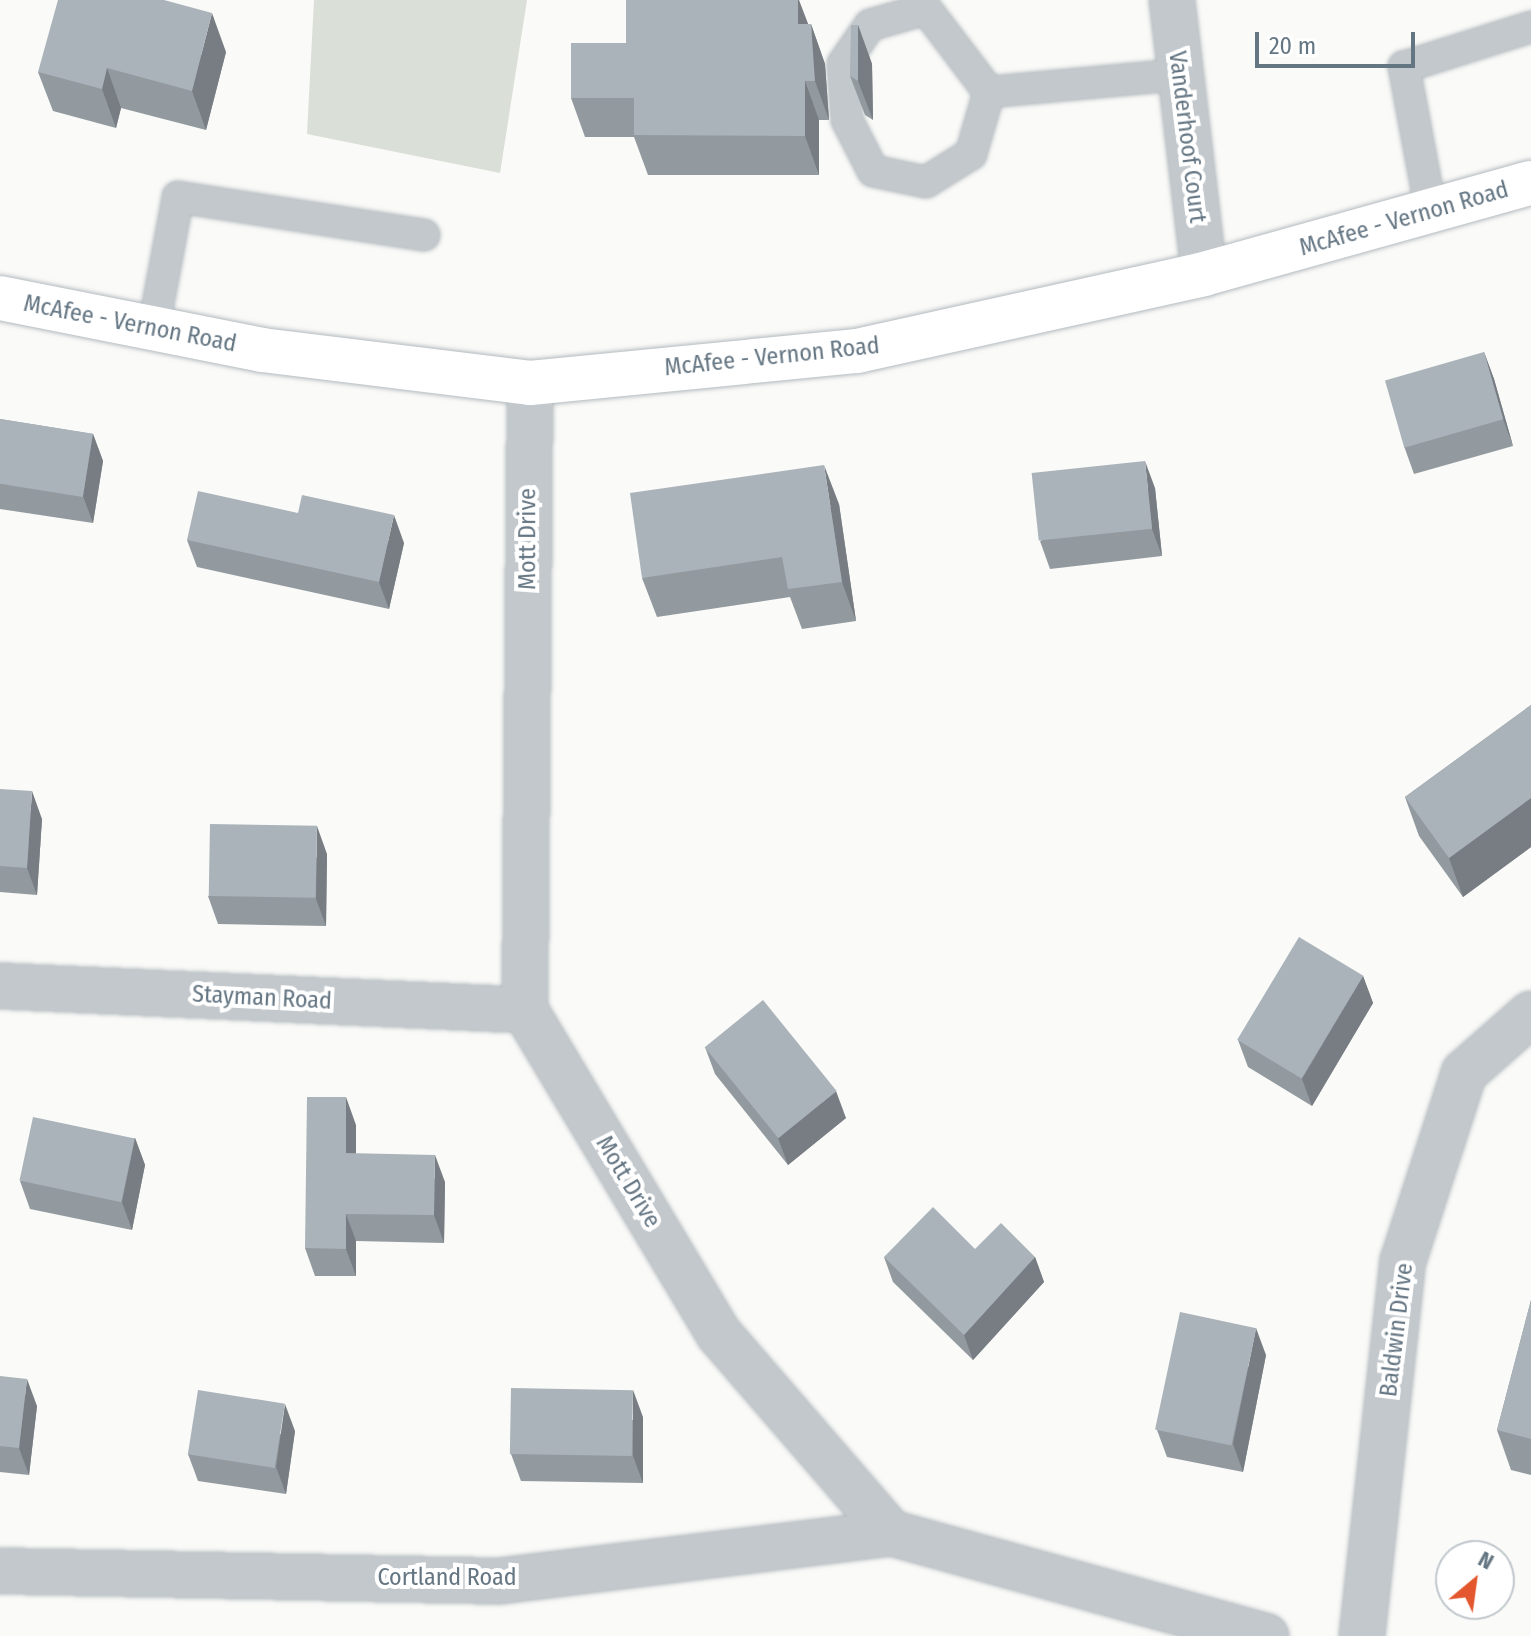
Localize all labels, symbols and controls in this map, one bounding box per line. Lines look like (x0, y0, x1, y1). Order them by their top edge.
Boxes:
scale bar (1259, 16, 1419, 66)
text: 20 m (1269, 32, 1316, 60)
street label: Vanderhoof Court (1162, 50, 1212, 224)
street label: McAfee - Vernon Road (1296, 175, 1512, 263)
street label: McAfee - Vernon Road (21, 289, 239, 359)
street label: McAfee - Vernon Road (663, 331, 881, 383)
street label: Mott Drive (514, 488, 542, 590)
street label: Stayman Road (191, 980, 333, 1016)
street label: Mott Drive (589, 1131, 667, 1233)
street label: Baldwin Drive (1375, 1261, 1419, 1399)
north arrow (1435, 1540, 1515, 1620)
text: N (1474, 1545, 1498, 1575)
street label: Cortland Road (377, 1564, 517, 1592)

